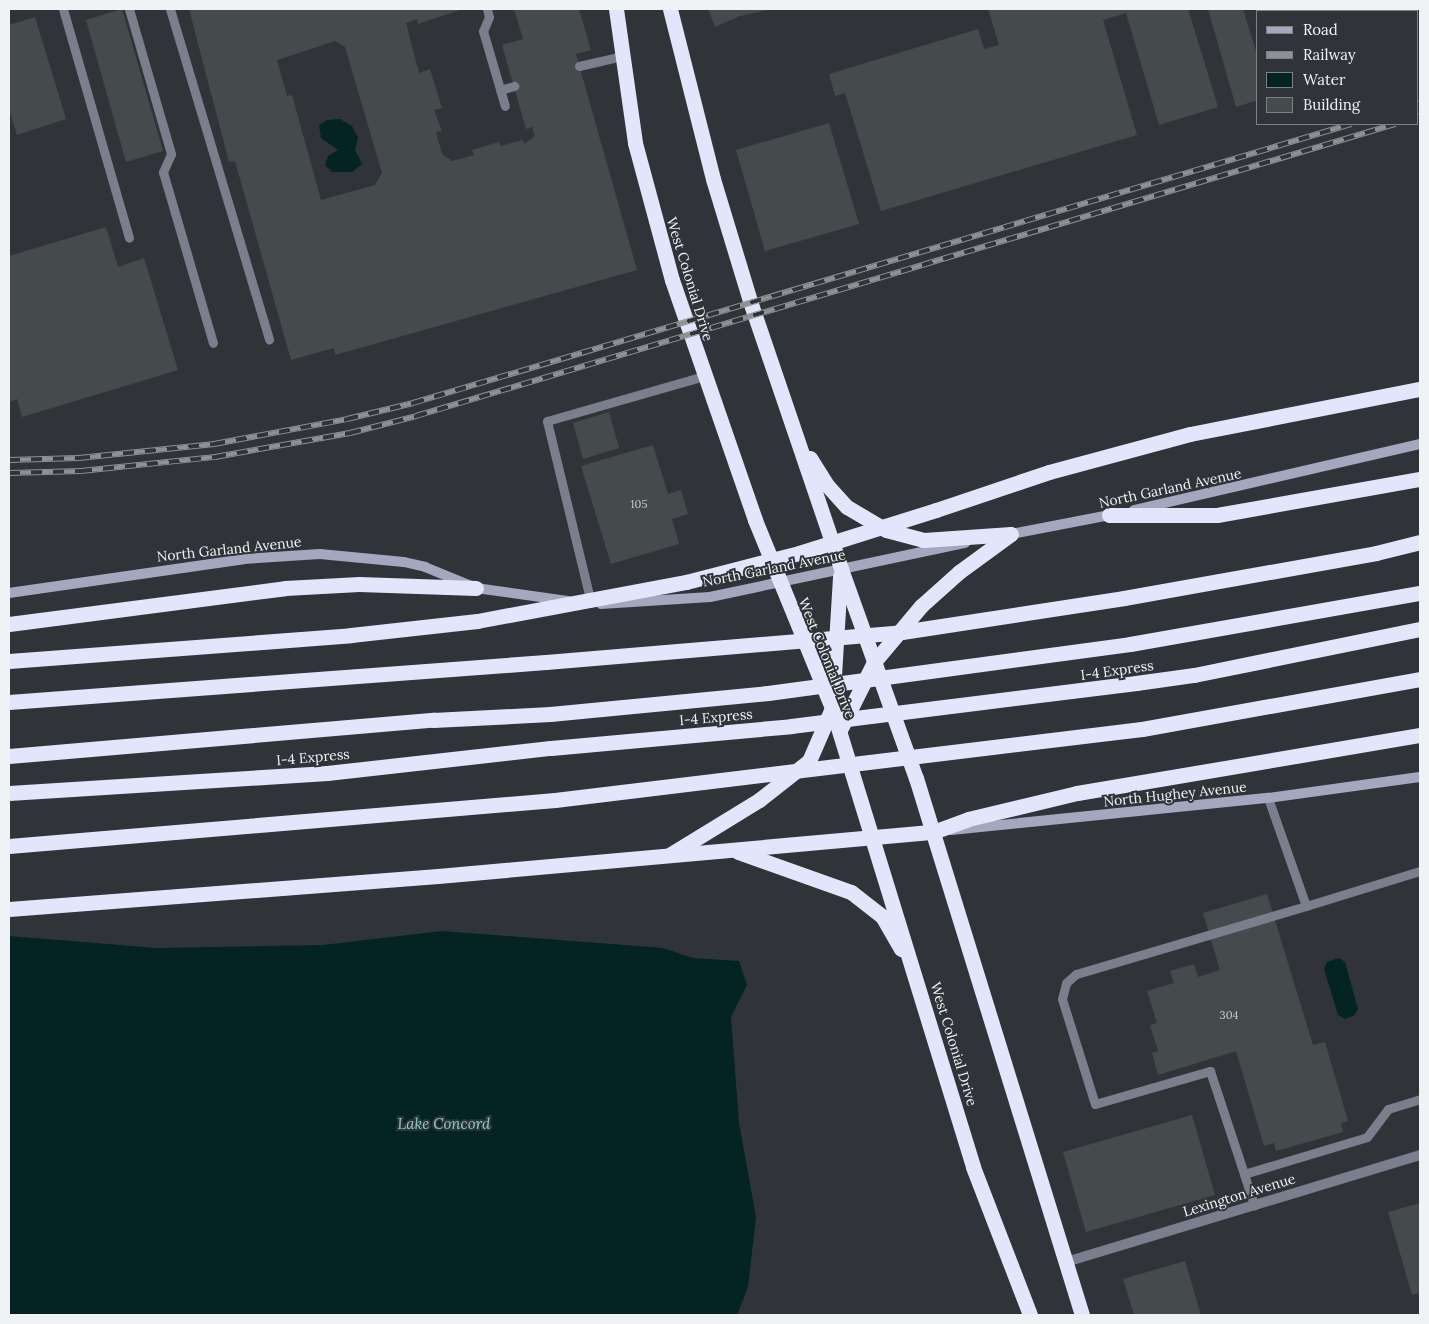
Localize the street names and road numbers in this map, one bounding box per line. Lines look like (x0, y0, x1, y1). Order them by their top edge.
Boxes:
street label: West Colonial Drive (663, 215, 717, 343)
street label: North Garland Avenue (1097, 465, 1243, 511)
street label: North Garland Avenue (156, 533, 302, 565)
street label: North Garland Avenue (701, 546, 847, 590)
street label: West Colonial Drive (795, 595, 859, 721)
street label: I-4 Express (1079, 657, 1155, 683)
street label: I-4 Express (679, 705, 753, 729)
street label: I-4 Express (276, 745, 350, 769)
street label: North Hughey Avenue (1103, 778, 1247, 810)
street label: West Colonial Drive (927, 980, 981, 1108)
street label: Lexington Avenue (1181, 1170, 1297, 1220)

